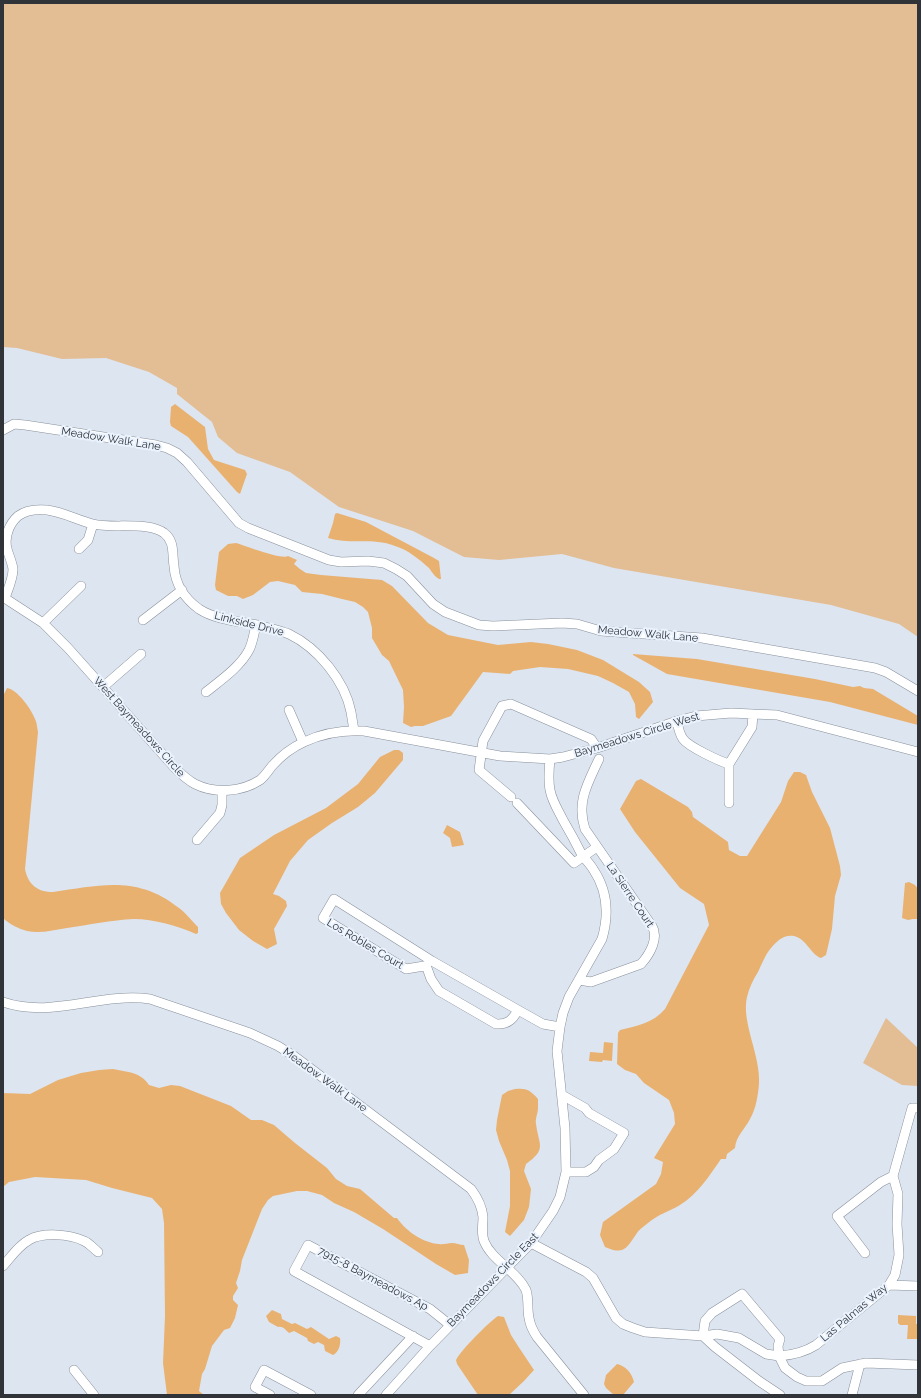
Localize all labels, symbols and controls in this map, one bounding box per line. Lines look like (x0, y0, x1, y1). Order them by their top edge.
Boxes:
street label: Meadow Walk Lane (60, 425, 162, 453)
street label: Linkside Drive (213, 609, 285, 639)
street label: Meadow Walk Lane (597, 623, 699, 645)
street label: West Baymeadows Circle (91, 674, 187, 780)
street label: Baymeadows Circle West (573, 710, 701, 760)
street label: La Sierre Court (603, 860, 657, 930)
street label: Los Robles Court (324, 916, 406, 972)
street label: Meadow Walk Lane (280, 1045, 370, 1115)
street label: Baymeadows Circle East (445, 1230, 541, 1330)
street label: 7915-8 Baymeadows Ap (316, 1244, 430, 1314)
street label: Las Palmas Way (818, 1281, 890, 1345)

